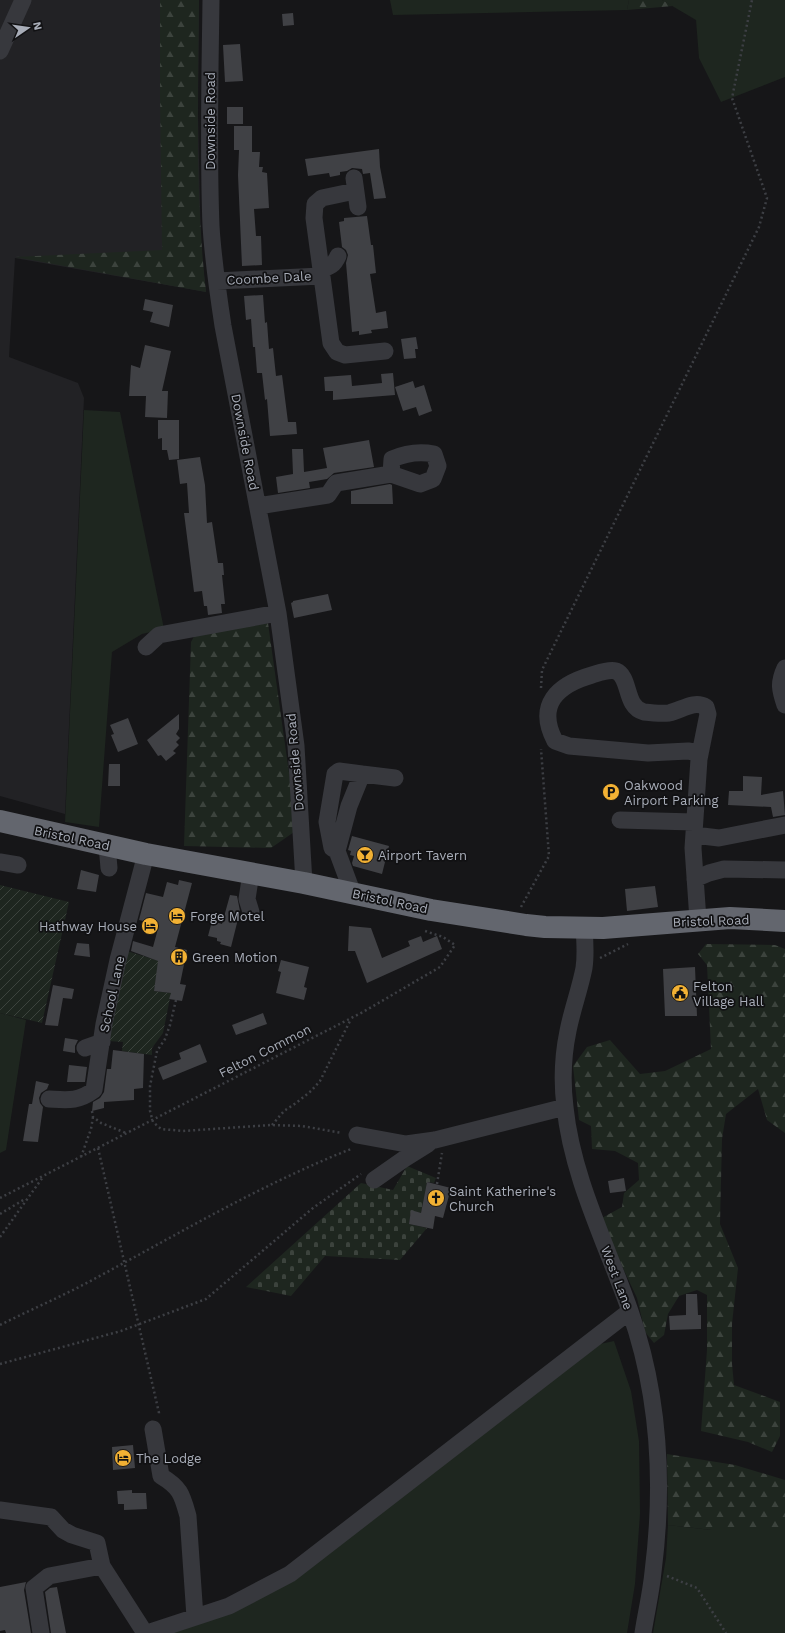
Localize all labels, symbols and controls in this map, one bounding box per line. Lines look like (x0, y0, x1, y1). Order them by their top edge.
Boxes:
north arrow (8, 8, 48, 48)
text: N (30, 20, 45, 31)
street label: Downside Road (203, 72, 218, 170)
street label: Coombe Dale (226, 268, 312, 288)
street label: Downside Road (228, 392, 262, 492)
street label: Downside Road (283, 713, 307, 811)
place label: Oakwood Airport Parking (624, 778, 719, 808)
parking icon: Oakwood Airport Parking (601, 782, 621, 802)
street label: Bristol Road (33, 823, 111, 853)
bar icon: Airport Tavern (355, 845, 375, 865)
place label: Airport Tavern (378, 848, 467, 863)
street label: Bristol Road (351, 886, 429, 916)
hotel icon: Forge Motel (167, 906, 187, 926)
place label: Forge Motel (190, 909, 264, 924)
street label: Bristol Road (672, 912, 750, 930)
hotel icon: Hathway House (140, 916, 160, 936)
place label: Hathway House (39, 919, 137, 934)
building icon: Green Motion (169, 947, 189, 967)
place label: Green Motion (192, 950, 277, 965)
street label: School Lane (97, 954, 127, 1034)
place label: Felton Village Hall (693, 979, 764, 1009)
public building icon: Felton Village Hall (670, 983, 690, 1003)
street label: Felton Common (216, 1021, 314, 1081)
place label: Saint Katherine's Church (449, 1184, 556, 1214)
church icon: Saint Katherine's Church (426, 1188, 446, 1208)
street label: West Lane (598, 1244, 636, 1312)
hotel icon: The Lodge (113, 1448, 133, 1468)
place label: The Lodge (136, 1451, 202, 1466)

